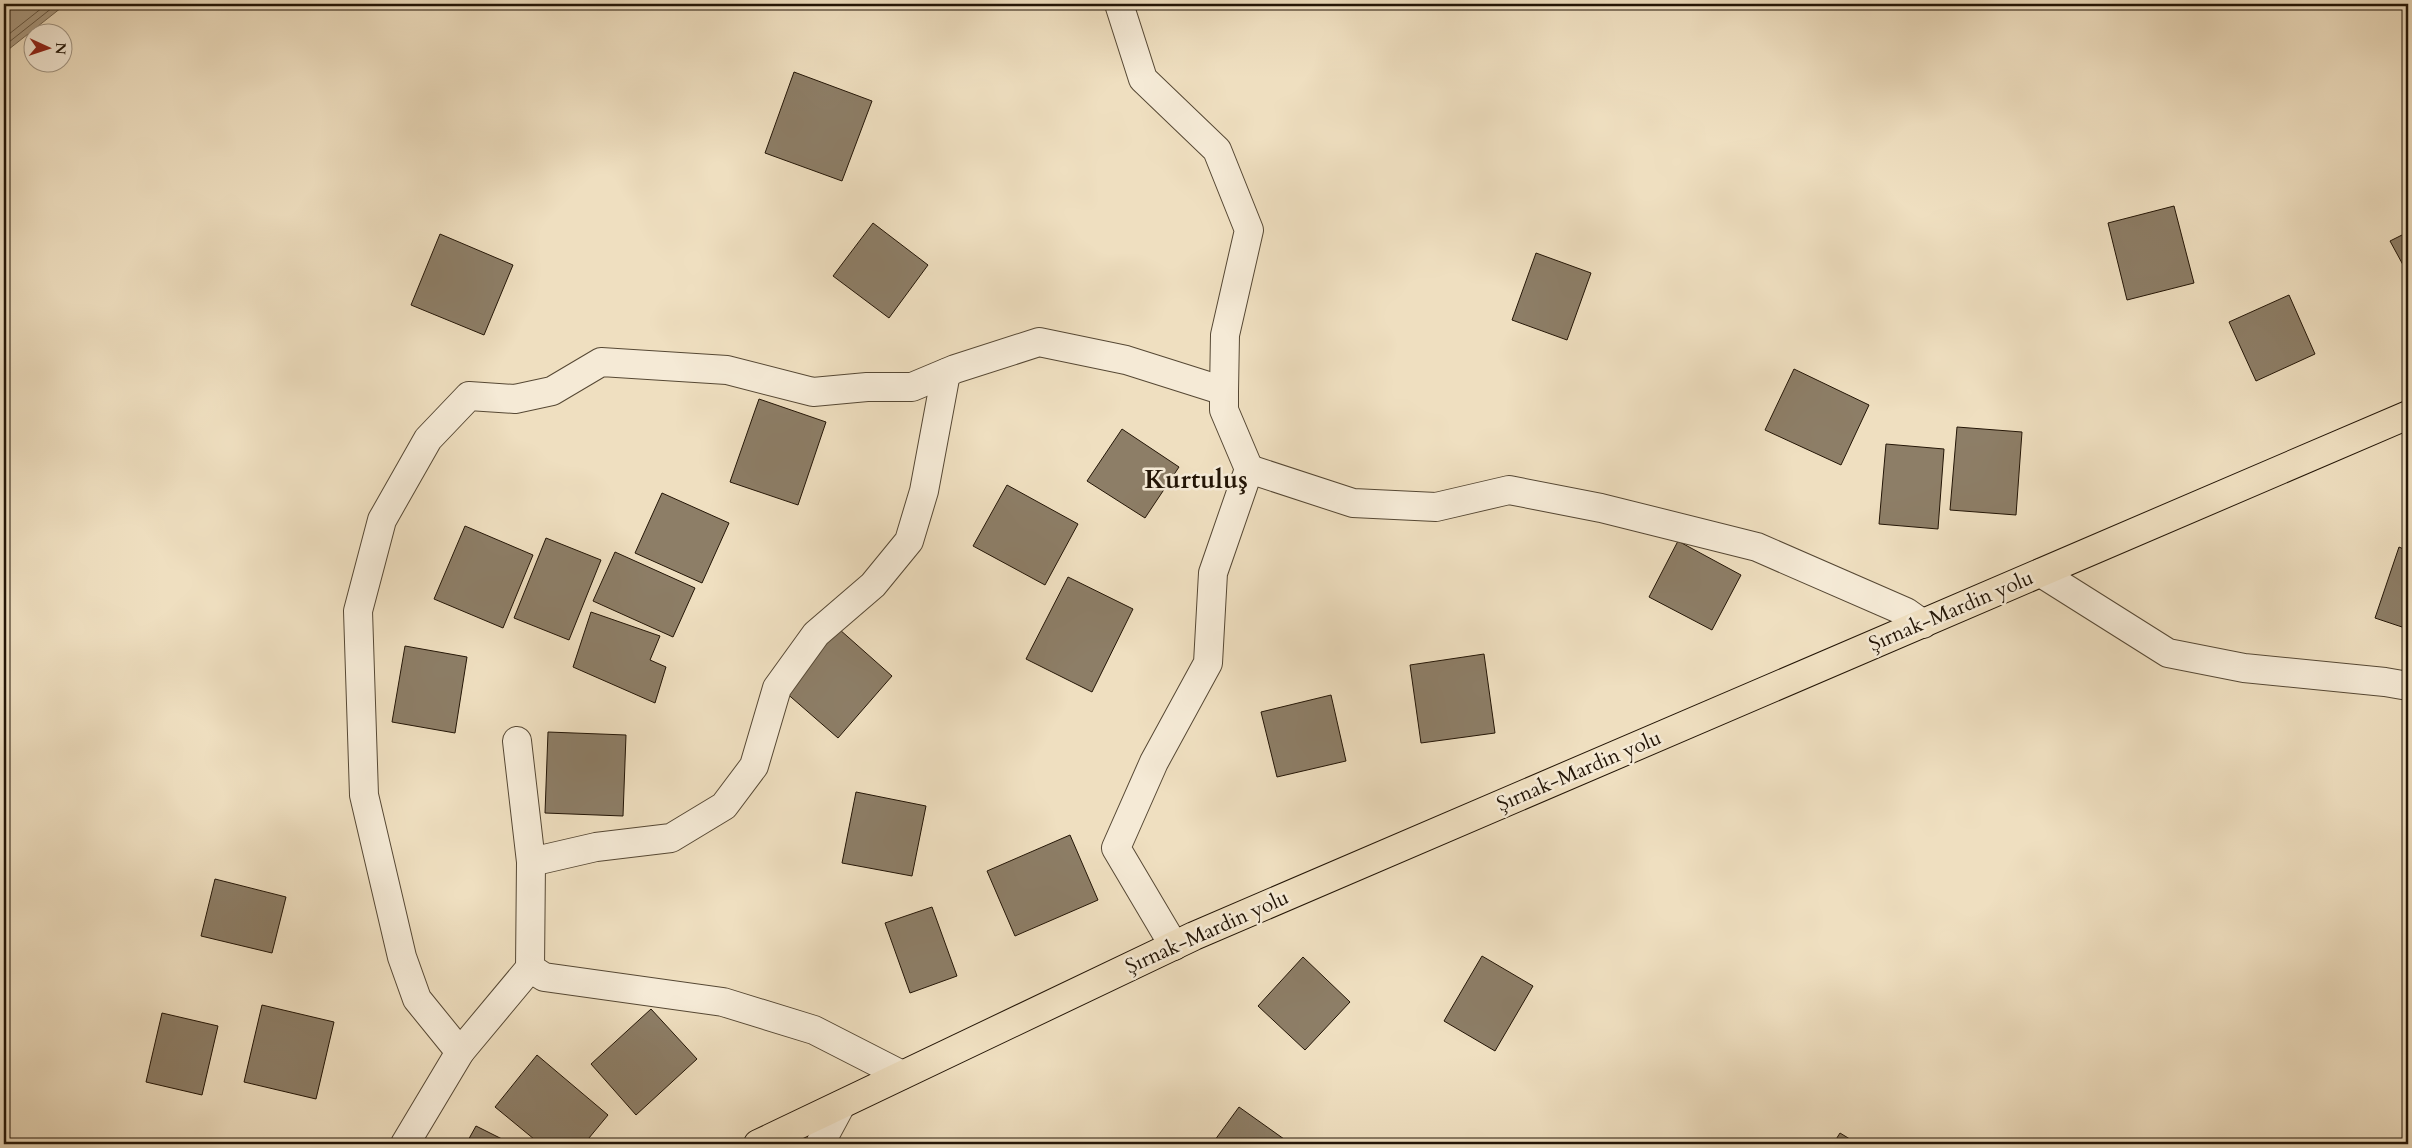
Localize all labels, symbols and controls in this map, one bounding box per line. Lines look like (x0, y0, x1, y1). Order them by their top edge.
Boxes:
north arrow (22, 22, 72, 72)
text: N (51, 42, 70, 55)
district label: Kurtuluş (1144, 462, 1248, 497)
street label: Şırnak-Mardin yolu (1864, 563, 2038, 659)
street label: Şırnak-Mardin yolu (1492, 723, 1666, 819)
street label: Şırnak-Mardin yolu (1121, 883, 1293, 981)

